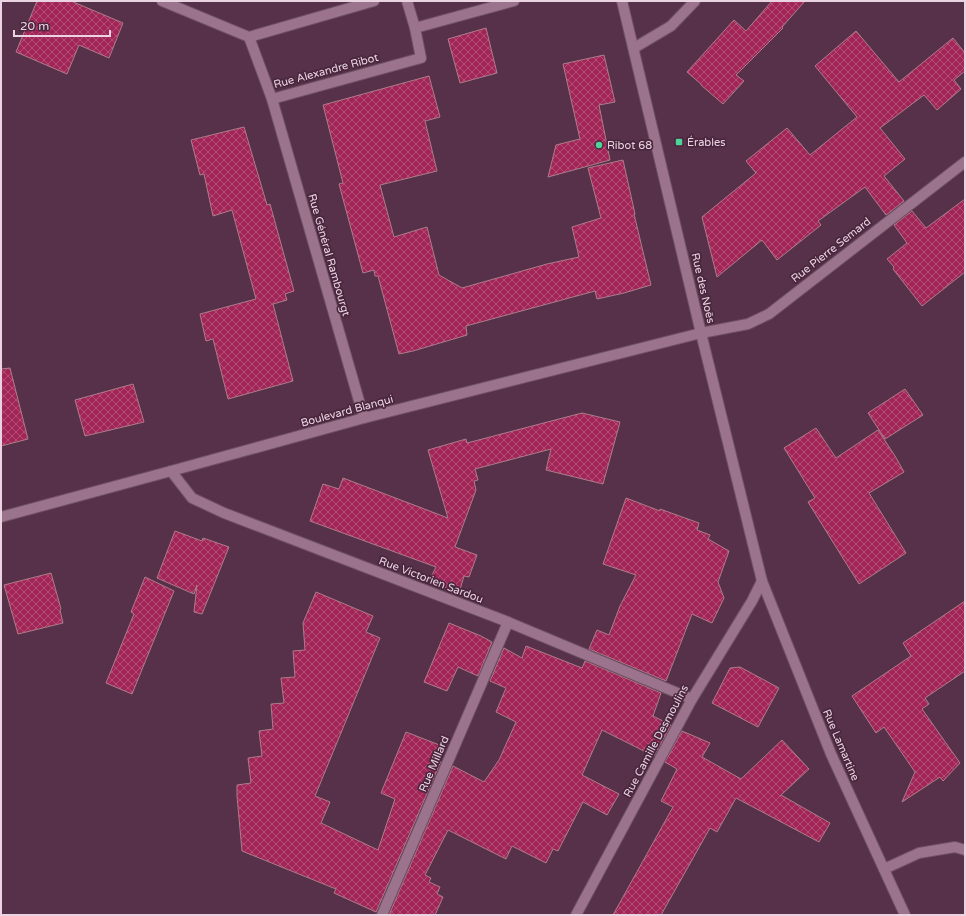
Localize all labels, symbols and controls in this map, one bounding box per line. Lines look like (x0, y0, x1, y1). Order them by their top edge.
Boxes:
scale bar (14, 12, 110, 38)
text: 20 m (20, 19, 49, 33)
street label: Rue Alexandre Ribot (272, 51, 380, 91)
place label: Érables (687, 135, 726, 149)
marker: Érables (674, 137, 684, 147)
place label: Ribot 68 (607, 139, 652, 152)
marker: Ribot 68 (594, 140, 604, 150)
street label: Rue Général Rambourgt (305, 192, 353, 318)
street label: Rue Pierre Semard (789, 215, 873, 285)
street label: Rue des Noës (689, 252, 717, 324)
street label: Boulevard Blanqui (299, 392, 395, 430)
street label: Rue Victorien Sardou (377, 554, 485, 606)
street label: Rue Camille Desmoulins (621, 683, 691, 799)
street label: Rue Lamartine (820, 707, 862, 783)
street label: Rue Millard (416, 734, 452, 794)

